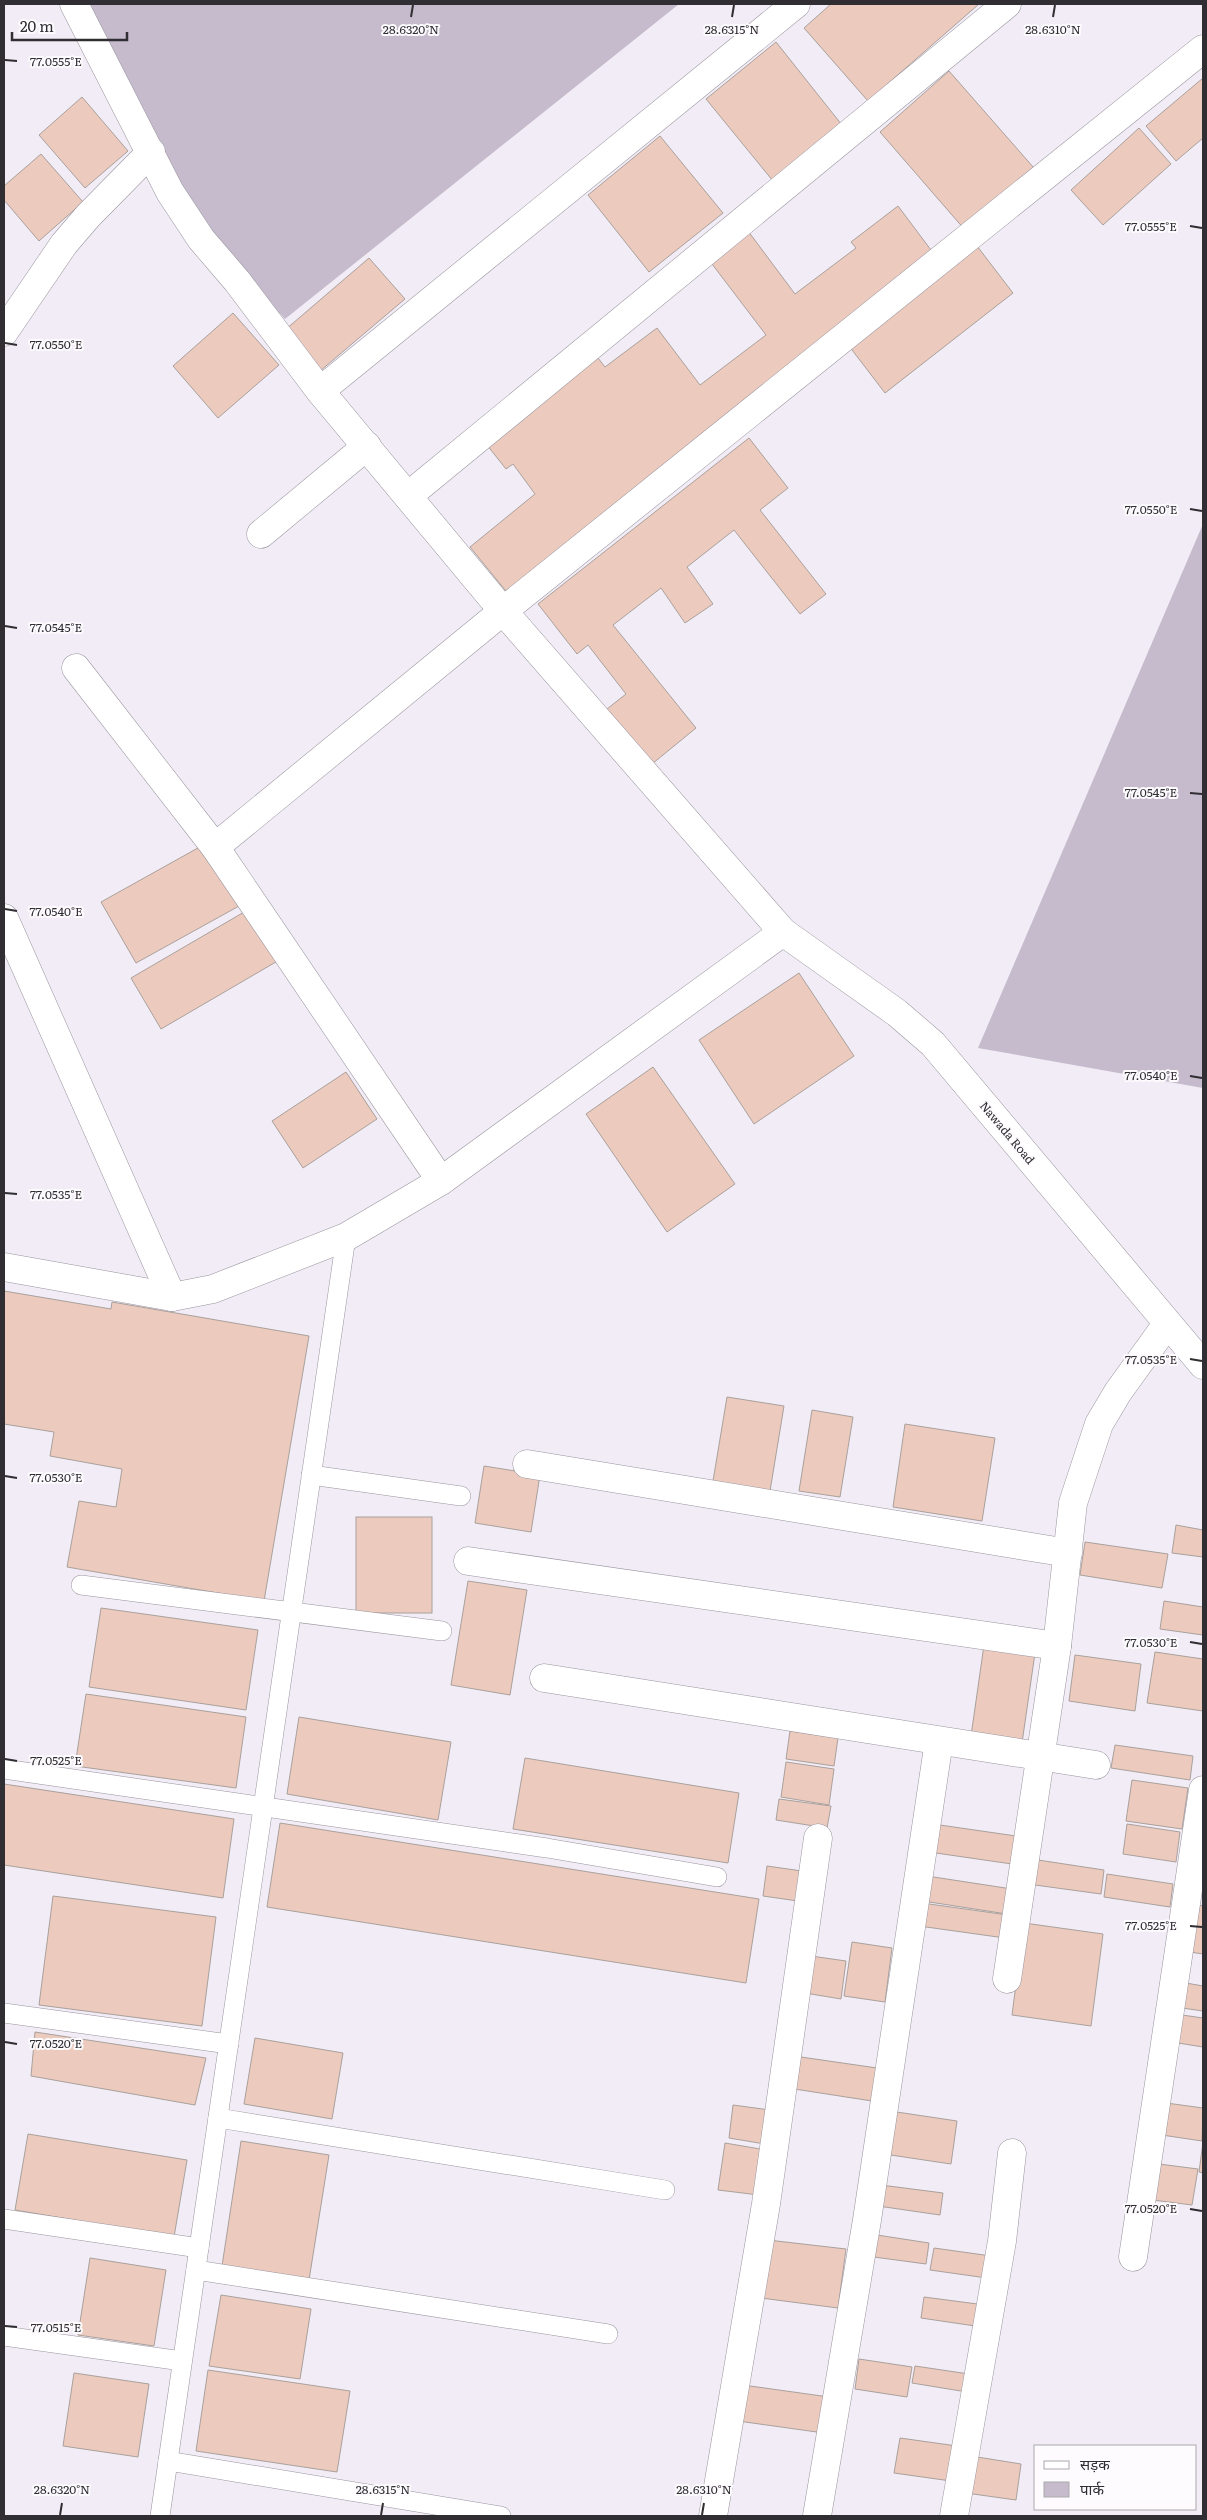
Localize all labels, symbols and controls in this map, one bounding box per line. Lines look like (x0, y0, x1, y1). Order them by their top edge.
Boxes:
scale bar (12, 10, 128, 42)
text: 20 m (20, 14, 54, 37)
text: 28.6320°N (383, 20, 439, 38)
text: 28.6315°N (705, 20, 759, 38)
text: 28.6310°N (1025, 20, 1081, 38)
text: 77.0555°E (30, 52, 82, 70)
text: 77.0555°E (1125, 217, 1177, 235)
text: 77.0550°E (30, 335, 83, 353)
text: 77.0550°E (1125, 500, 1178, 518)
text: 77.0545°E (30, 618, 83, 636)
text: 77.0545°E (1125, 783, 1178, 801)
text: 77.0540°E (29, 902, 83, 920)
text: 77.0540°E (1124, 1066, 1178, 1084)
street label: Nawada Road (976, 1097, 1040, 1168)
text: 77.0535°E (30, 1185, 82, 1203)
text: 77.0535°E (1125, 1350, 1177, 1368)
text: 77.0530°E (29, 1468, 83, 1486)
text: 77.0530°E (1124, 1633, 1178, 1651)
text: 77.0525°E (30, 1751, 82, 1769)
text: 77.0525°E (1125, 1916, 1177, 1934)
text: 77.0520°E (30, 2034, 83, 2052)
text: 77.0520°E (1125, 2199, 1178, 2217)
text: 77.0515°E (31, 2318, 82, 2336)
legend (1034, 2445, 1197, 2510)
text: सड़क (1080, 2452, 1110, 2475)
text: पार्क (1080, 2477, 1104, 2500)
text: 28.6320°N (34, 2480, 90, 2498)
text: 28.6315°N (356, 2480, 410, 2498)
text: 28.6310°N (676, 2480, 732, 2498)

